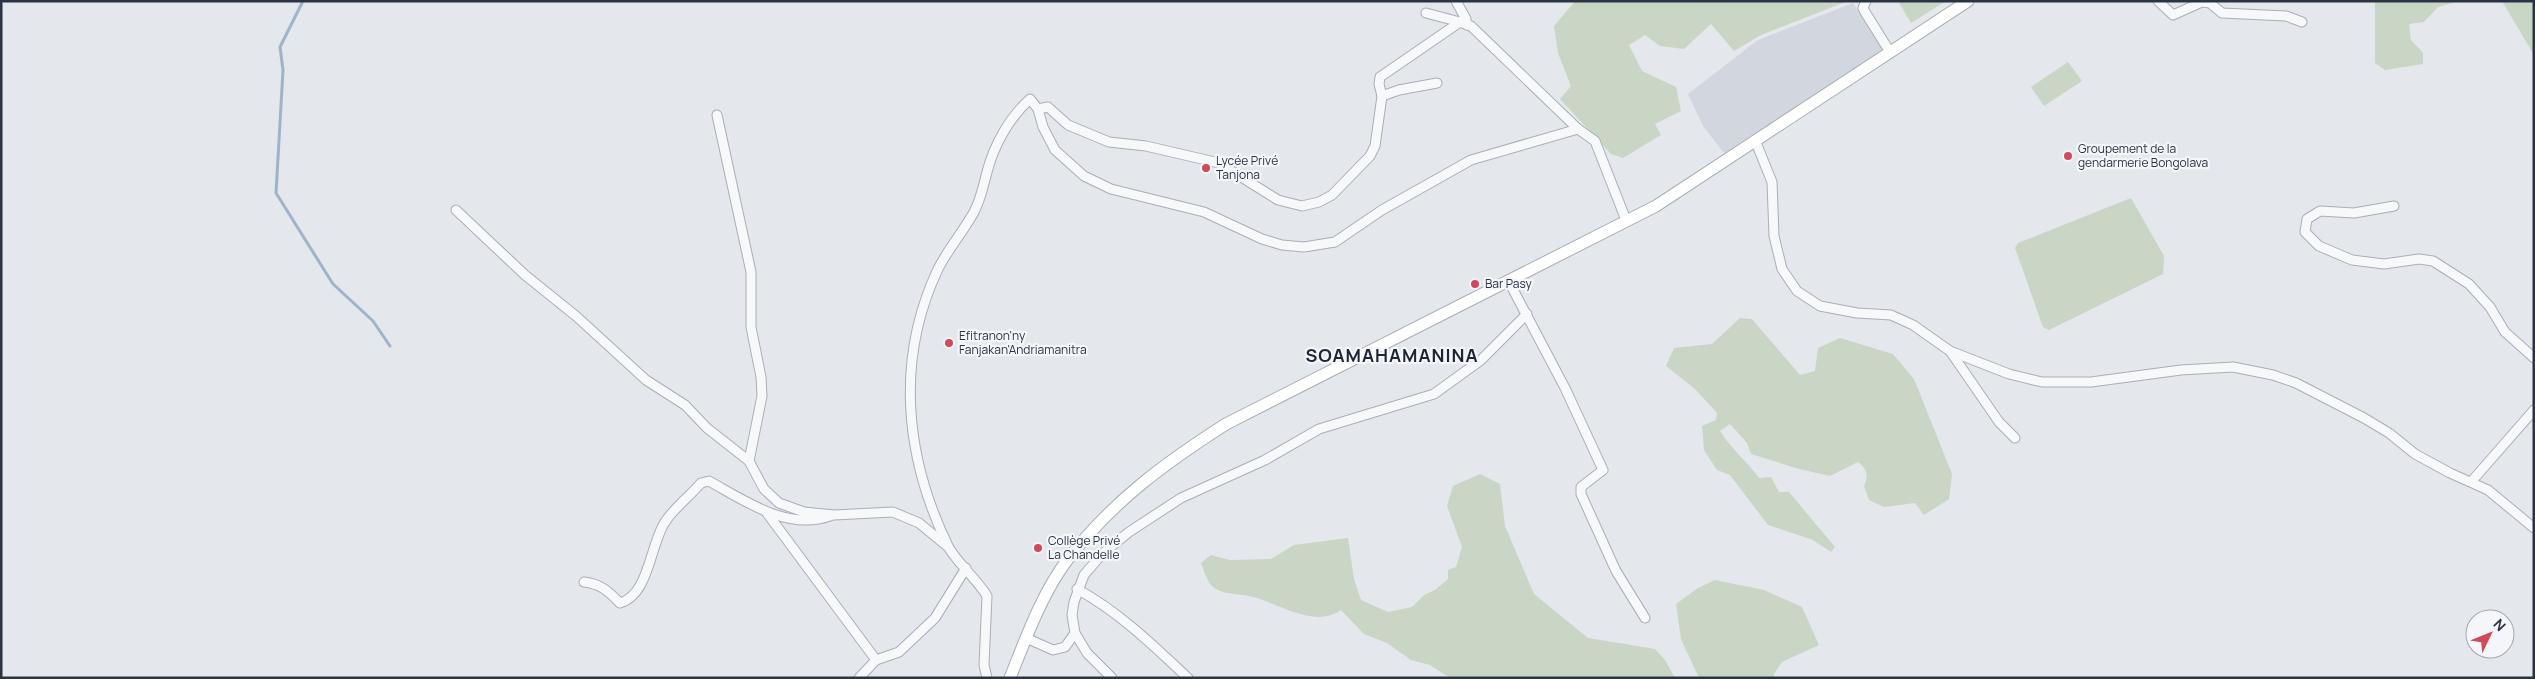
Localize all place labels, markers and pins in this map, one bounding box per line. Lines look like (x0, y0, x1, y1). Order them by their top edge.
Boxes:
place label: Groupement de la gendarmerie Bongolava (2078, 140, 2208, 171)
marker: Groupement de la gendarmerie Bongolava (2062, 150, 2074, 162)
place label: Lycée Privé Tanjona (1216, 152, 1278, 183)
marker: Lycée Privé Tanjona (1200, 162, 1212, 174)
place label: Bar Pasy (1485, 275, 1532, 292)
marker: Bar Pasy (1469, 278, 1481, 290)
place label: Efitranon'ny Fanjakan'Andriamanitra (959, 327, 1087, 358)
marker: Efitranon'ny Fanjakan'Andriamanitra (943, 337, 955, 349)
place label: Collège Privé La Chandelle (1048, 532, 1120, 563)
marker: Collège Privé La Chandelle (1032, 542, 1044, 554)

